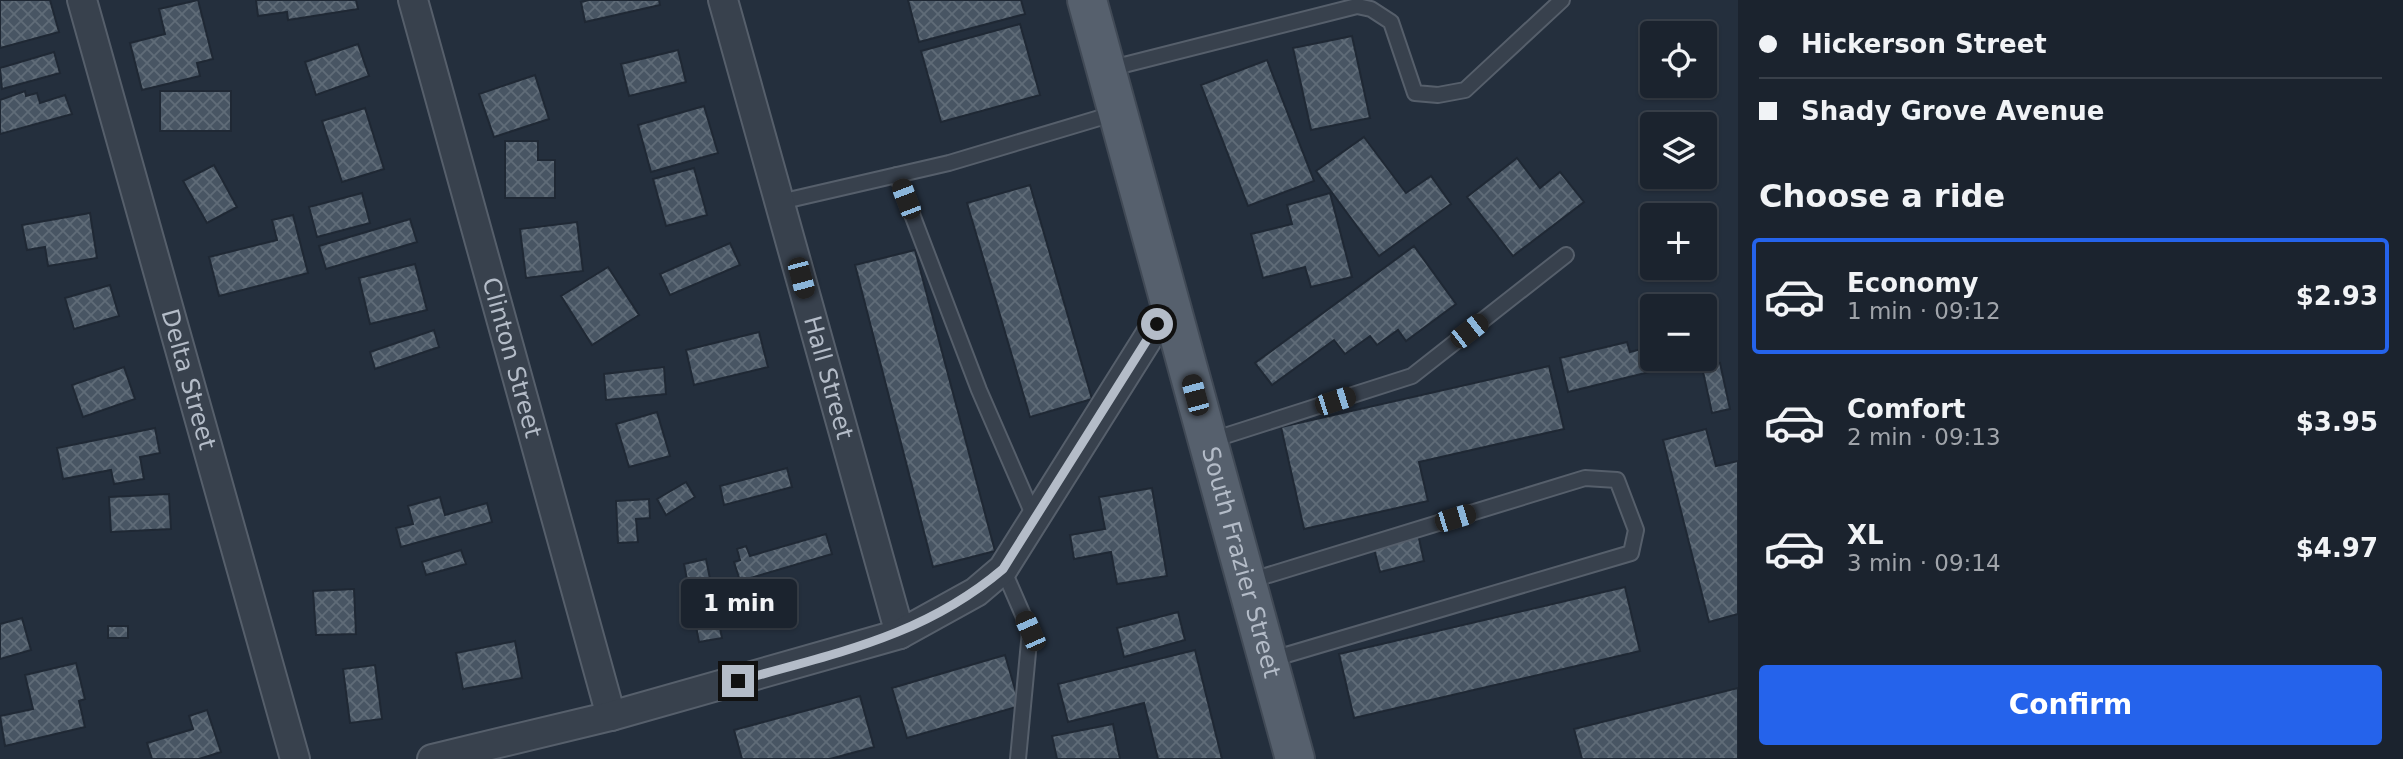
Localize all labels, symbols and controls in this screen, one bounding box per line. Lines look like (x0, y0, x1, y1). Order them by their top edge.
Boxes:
map controls (1640, 21, 1717, 371)
button: locate (1640, 21, 1717, 98)
text: Hickerson Street (1801, 29, 2047, 59)
text: Shady Grove Avenue (1801, 96, 2104, 126)
button: layers (1640, 112, 1717, 189)
car (889, 176, 924, 222)
text: Choose a ride (1759, 177, 2005, 215)
button: + (1640, 203, 1717, 280)
car (786, 255, 817, 301)
icon: car (1763, 265, 1826, 328)
text: Economy (1847, 268, 1978, 298)
street label: Clinton Street (476, 274, 547, 441)
text: $2.93 (2296, 281, 2378, 311)
button: − (1640, 294, 1717, 371)
text: 1 min · 09:12 (1847, 298, 2001, 324)
street label: Delta Street (155, 306, 221, 453)
route start (1141, 308, 1173, 340)
car (1446, 310, 1493, 352)
street label: Hall Street (798, 313, 859, 442)
car (1180, 372, 1211, 418)
car (1312, 385, 1359, 417)
icon: car (1763, 391, 1826, 454)
text: Comfort (1847, 394, 1965, 424)
text: $3.95 (2296, 407, 2378, 437)
text: 2 min · 09:13 (1847, 424, 2001, 450)
street label: South Frazier Street (1196, 444, 1286, 681)
car (1432, 502, 1479, 534)
icon: car (1763, 517, 1826, 580)
text: XL (1847, 520, 1884, 550)
text: $4.97 (2296, 533, 2378, 563)
text: 3 min · 09:14 (1847, 550, 2001, 576)
callout: 1 min (680, 580, 796, 628)
text: 1 min (703, 590, 775, 616)
car (1012, 608, 1049, 654)
route end (722, 665, 754, 697)
button: Confirm (1759, 665, 2382, 745)

